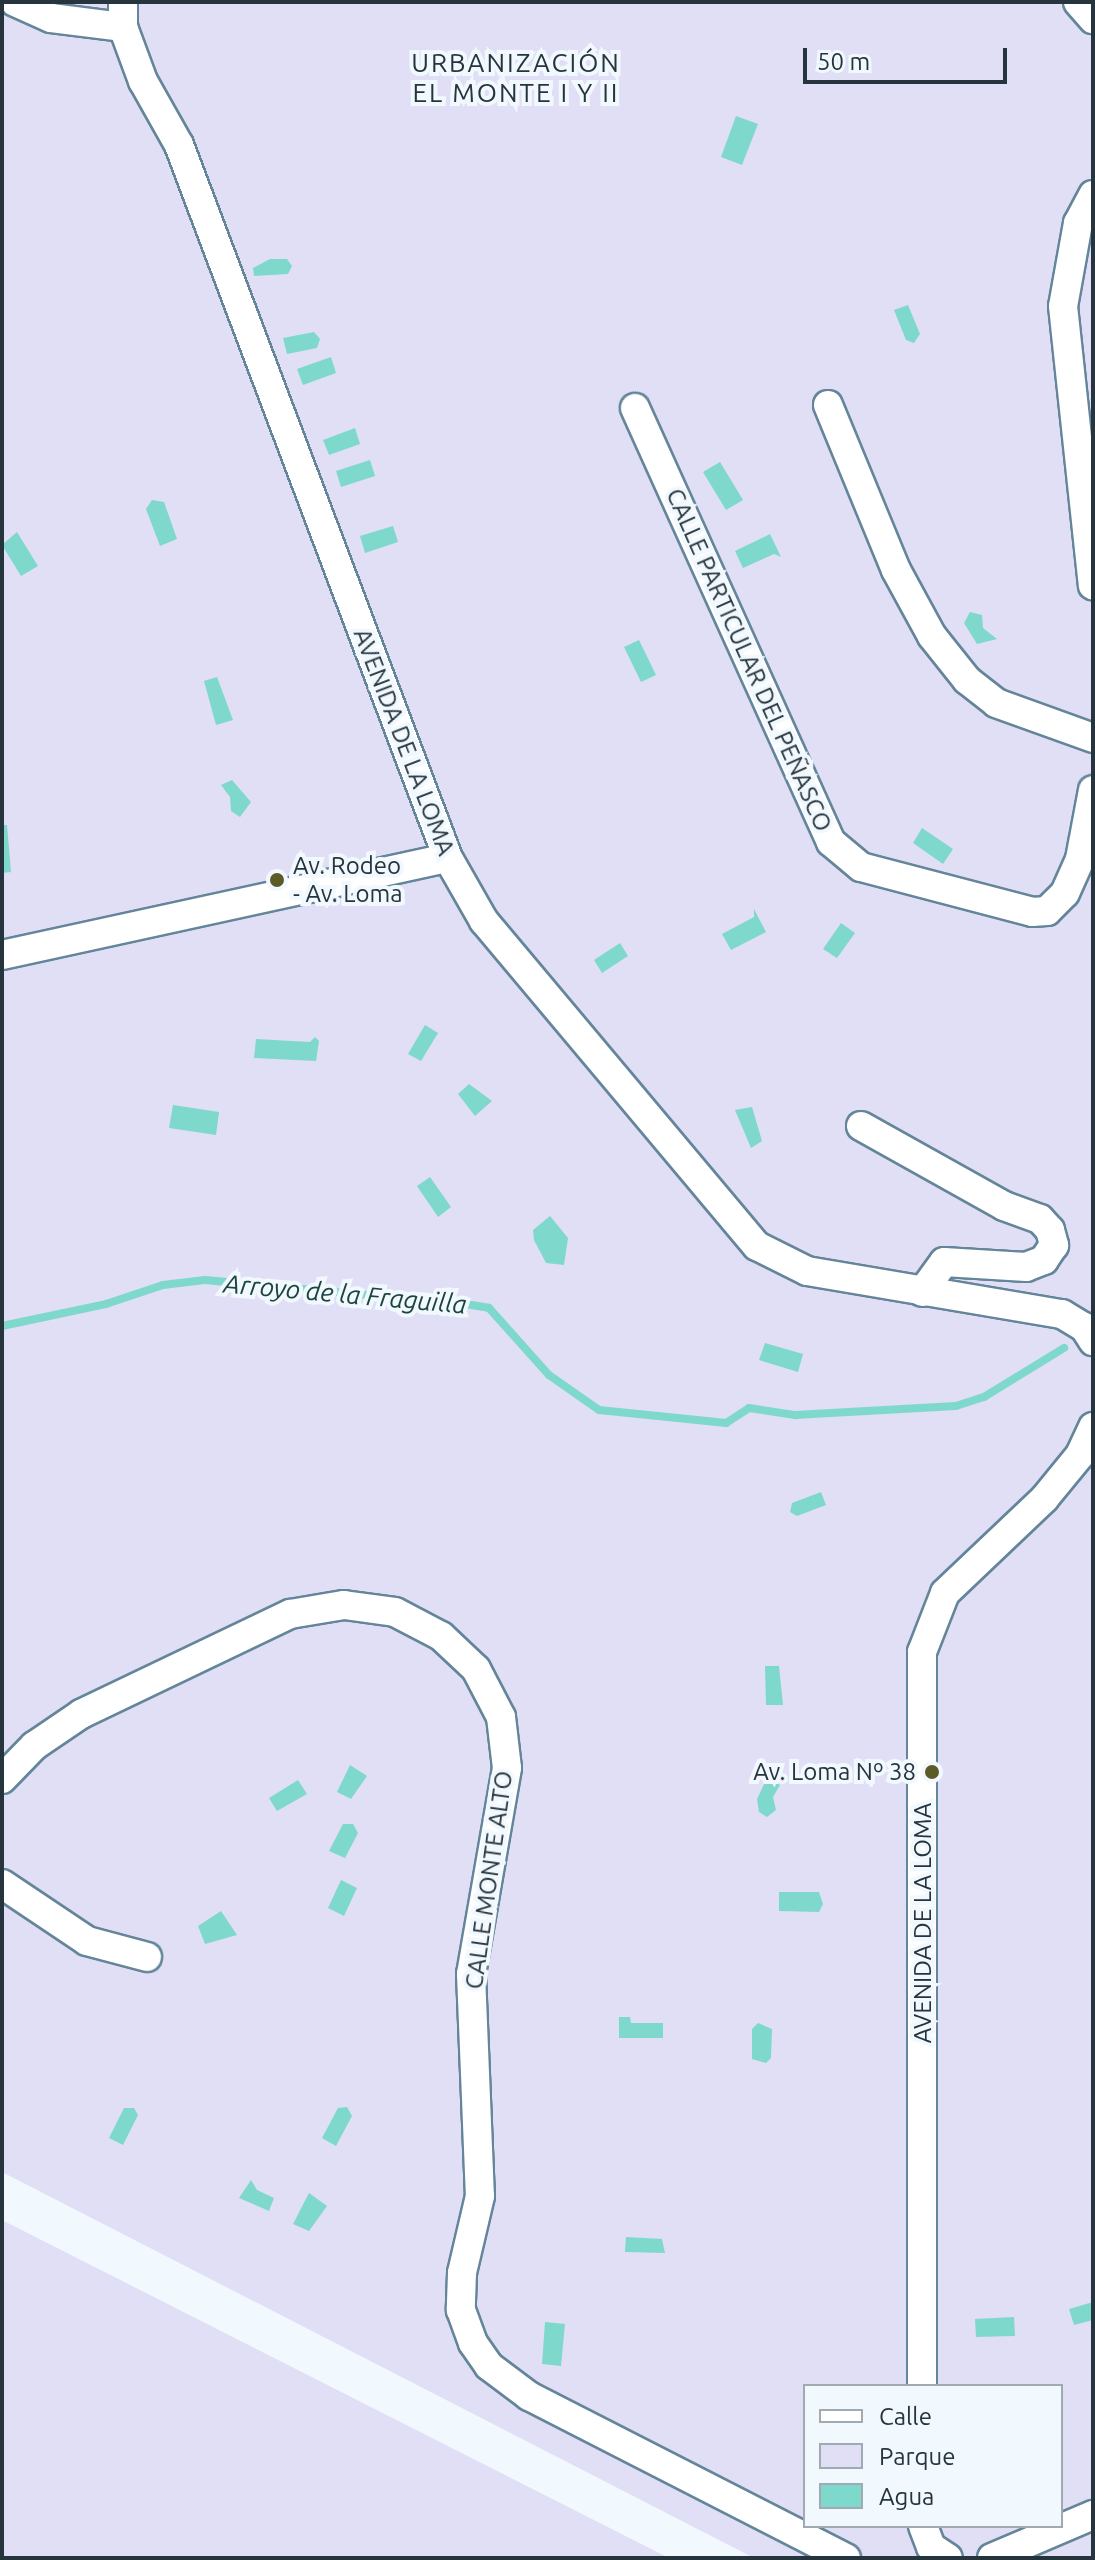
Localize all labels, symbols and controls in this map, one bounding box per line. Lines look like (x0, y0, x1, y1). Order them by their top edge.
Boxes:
scale bar (807, 32, 1011, 82)
district label: URBANIZACIÓN EL MONTE I Y II (411, 47, 621, 108)
text: 50 m (817, 48, 870, 75)
street label: CALLE PARTICULAR DEL PEÑASCO (660, 484, 838, 836)
street label: AVENIDA DE LA LOMA (347, 625, 461, 859)
place label: Av. Rodeo - Av. Loma (293, 852, 402, 908)
marker: Av. Rodeo - Av. Loma (268, 871, 286, 889)
water label: Arroyo de la Fraguilla (222, 1268, 468, 1320)
place label: Av. Loma Nº 38 (753, 1758, 916, 1786)
marker: Av. Loma Nº 38 (923, 1763, 941, 1781)
street label: CALLE MONTE ALTO (459, 1769, 519, 1991)
street label: AVENIDA DE LA LOMA (909, 1803, 937, 2043)
legend (803, 2384, 1063, 2528)
text: Calle (879, 2403, 932, 2430)
text: Parque (879, 2443, 956, 2470)
text: Agua (879, 2483, 934, 2510)

